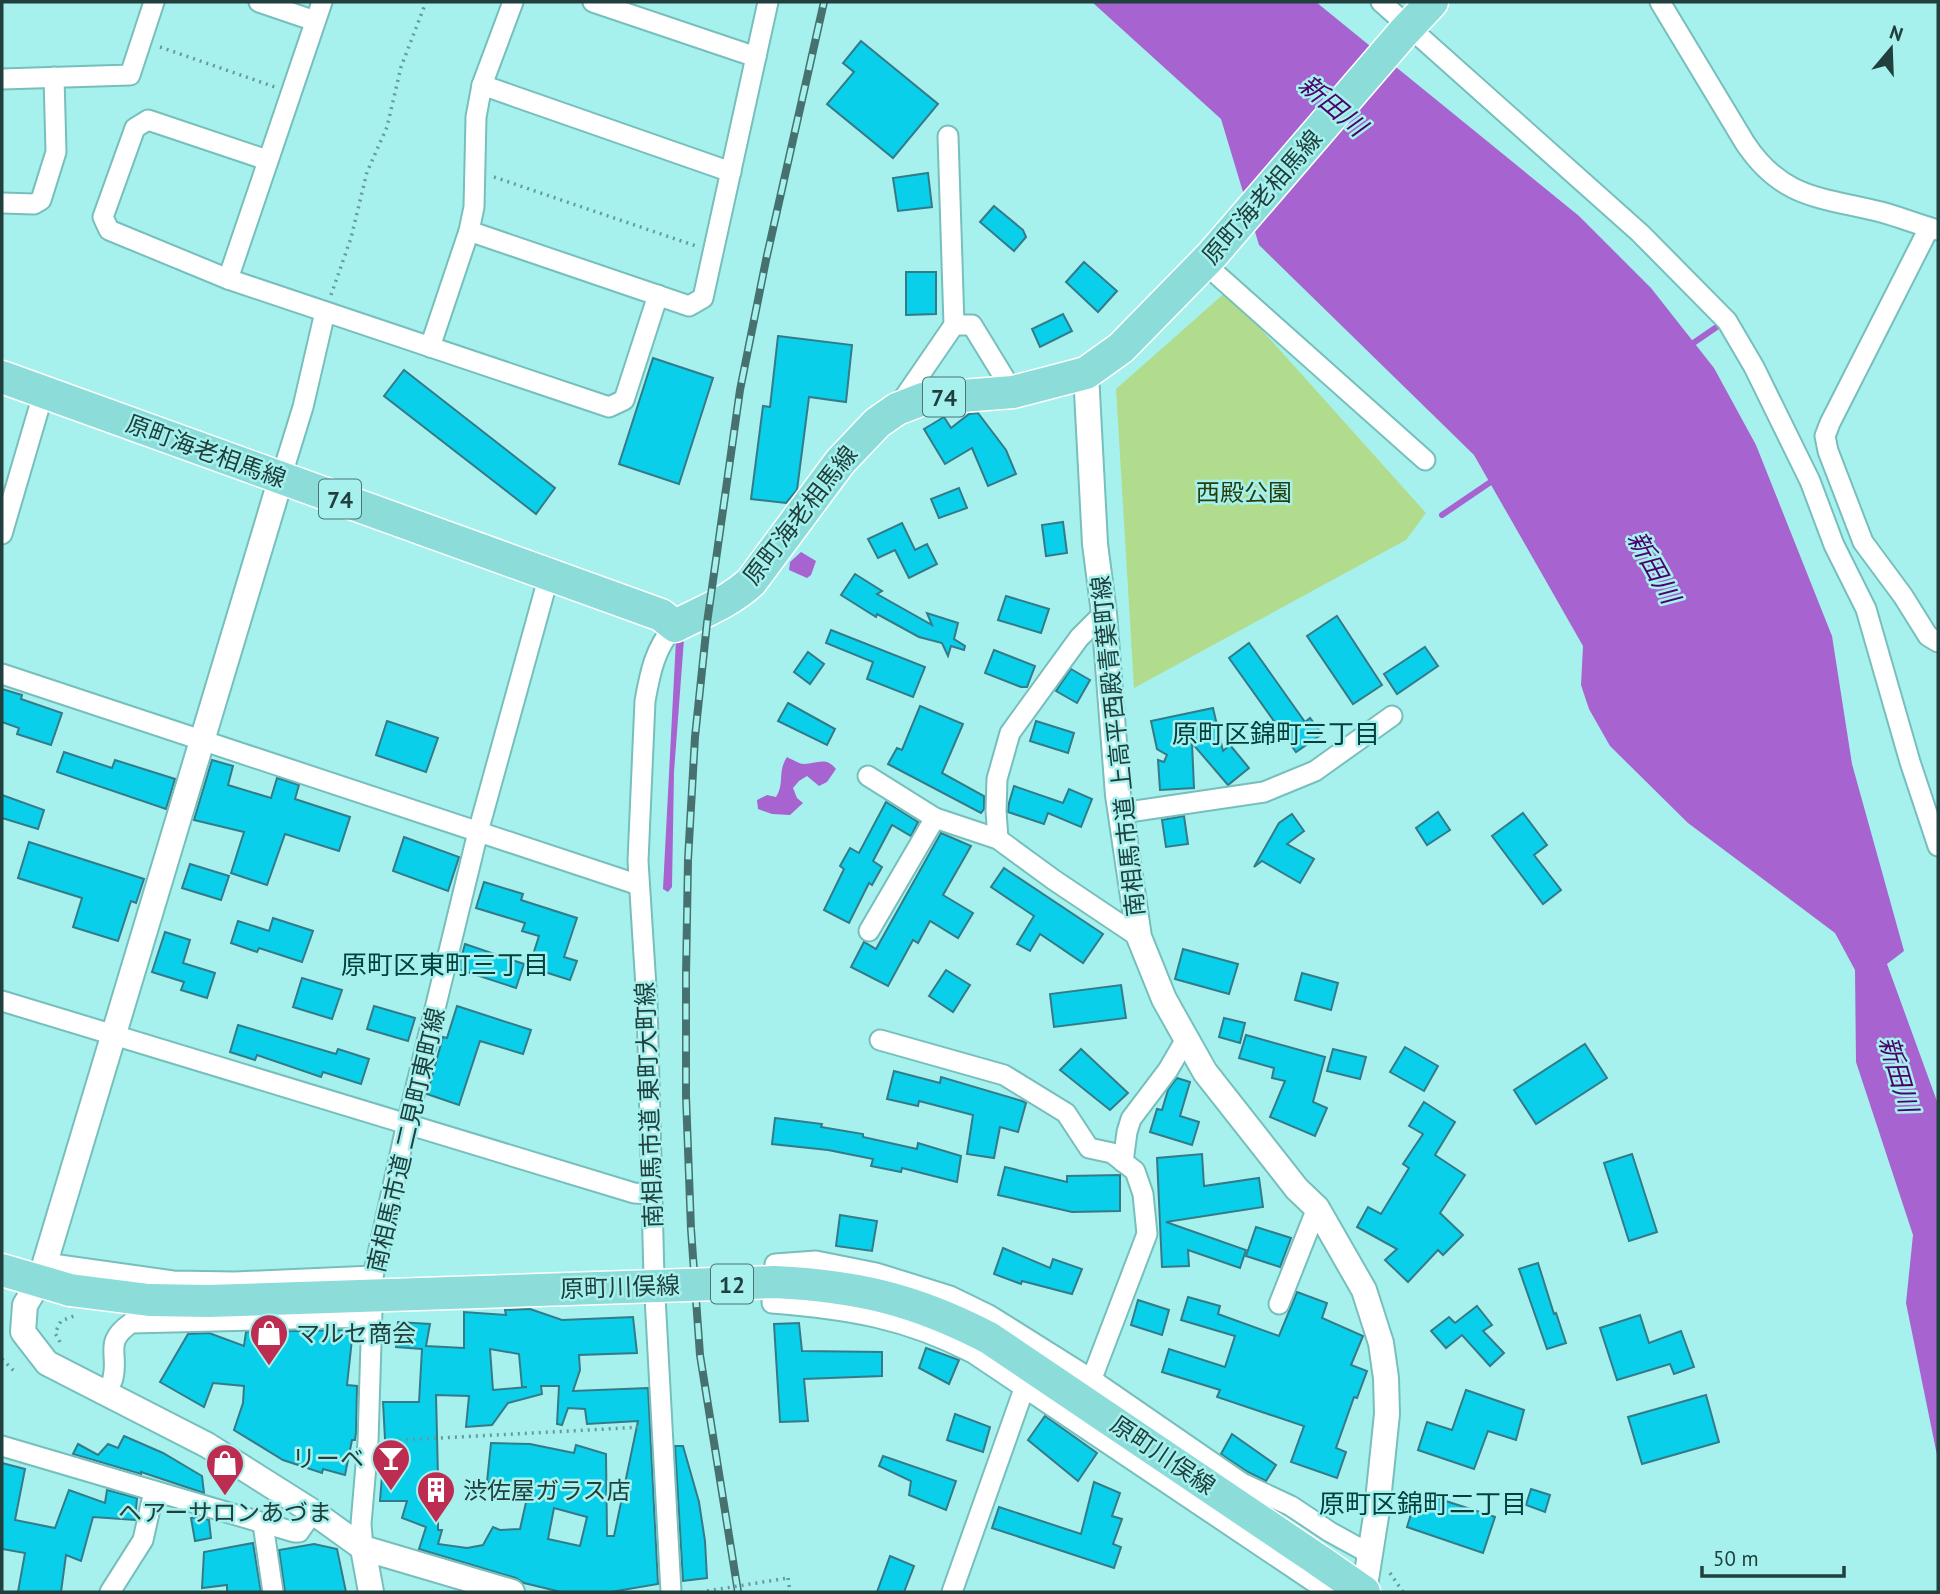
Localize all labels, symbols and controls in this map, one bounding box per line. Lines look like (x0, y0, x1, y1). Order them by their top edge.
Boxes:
north arrow (1856, 14, 1926, 84)
text: N (1887, 20, 1906, 46)
water label: 新田川 (1293, 67, 1376, 145)
street label: 原町海老相馬線 (1195, 123, 1329, 271)
road number: 74 (923, 378, 965, 416)
street label: 原町海老相馬線 (122, 408, 290, 494)
street label: 原町海老相馬線 (736, 439, 864, 591)
park label: 西殿公園 (1196, 477, 1292, 508)
road number: 74 (319, 480, 361, 519)
water label: 新田川 (1621, 525, 1689, 612)
street label: 南相馬市道 上高平西殿青葉町線 (1085, 574, 1151, 918)
district label: 原町区錦町三丁目 (1172, 717, 1380, 750)
district label: 原町区東町三丁目 (341, 948, 549, 981)
street label: 南相馬市道 東町大町線 (629, 981, 669, 1229)
street label: 南相馬市道 二見町東町線 (360, 1005, 452, 1275)
water label: 新田川 (1872, 1032, 1926, 1119)
road number: 12 (711, 1264, 753, 1303)
street label: 原町川俣線 (559, 1269, 681, 1305)
shop icon: マルセ商会 (248, 1312, 290, 1367)
place label: マルセ商会 (296, 1318, 416, 1349)
street label: 原町川俣線 (1105, 1409, 1221, 1501)
bar icon: リーベ (370, 1437, 412, 1492)
shop icon: ヘアーサロンあづま (204, 1442, 246, 1497)
place label: リーベ (292, 1443, 364, 1474)
building icon: 渋佐屋ガラス店 (415, 1469, 457, 1524)
place label: 渋佐屋ガラス店 (463, 1475, 631, 1506)
district label: 原町区錦町二丁目 (1319, 1487, 1527, 1520)
place label: ヘアーサロンあづま (118, 1497, 332, 1528)
scale bar (1702, 1534, 1844, 1578)
text: 50 m (1713, 1545, 1759, 1572)

